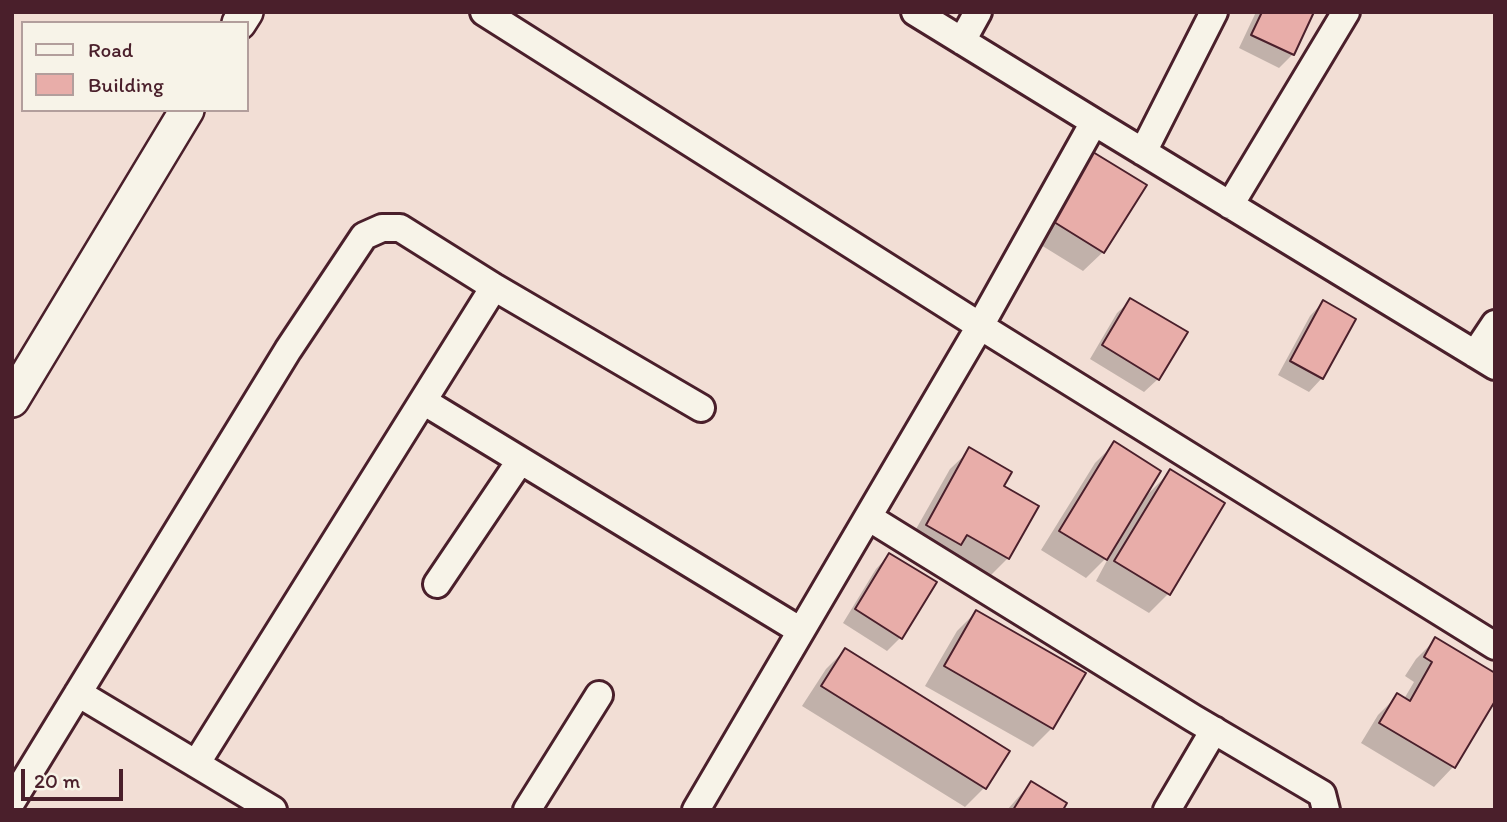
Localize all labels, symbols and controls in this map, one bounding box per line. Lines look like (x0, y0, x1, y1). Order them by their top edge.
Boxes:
legend (21, 21, 248, 112)
text: Road (88, 37, 133, 62)
text: Building (88, 72, 164, 97)
scale bar (24, 756, 126, 800)
text: 20 m (34, 768, 80, 793)

